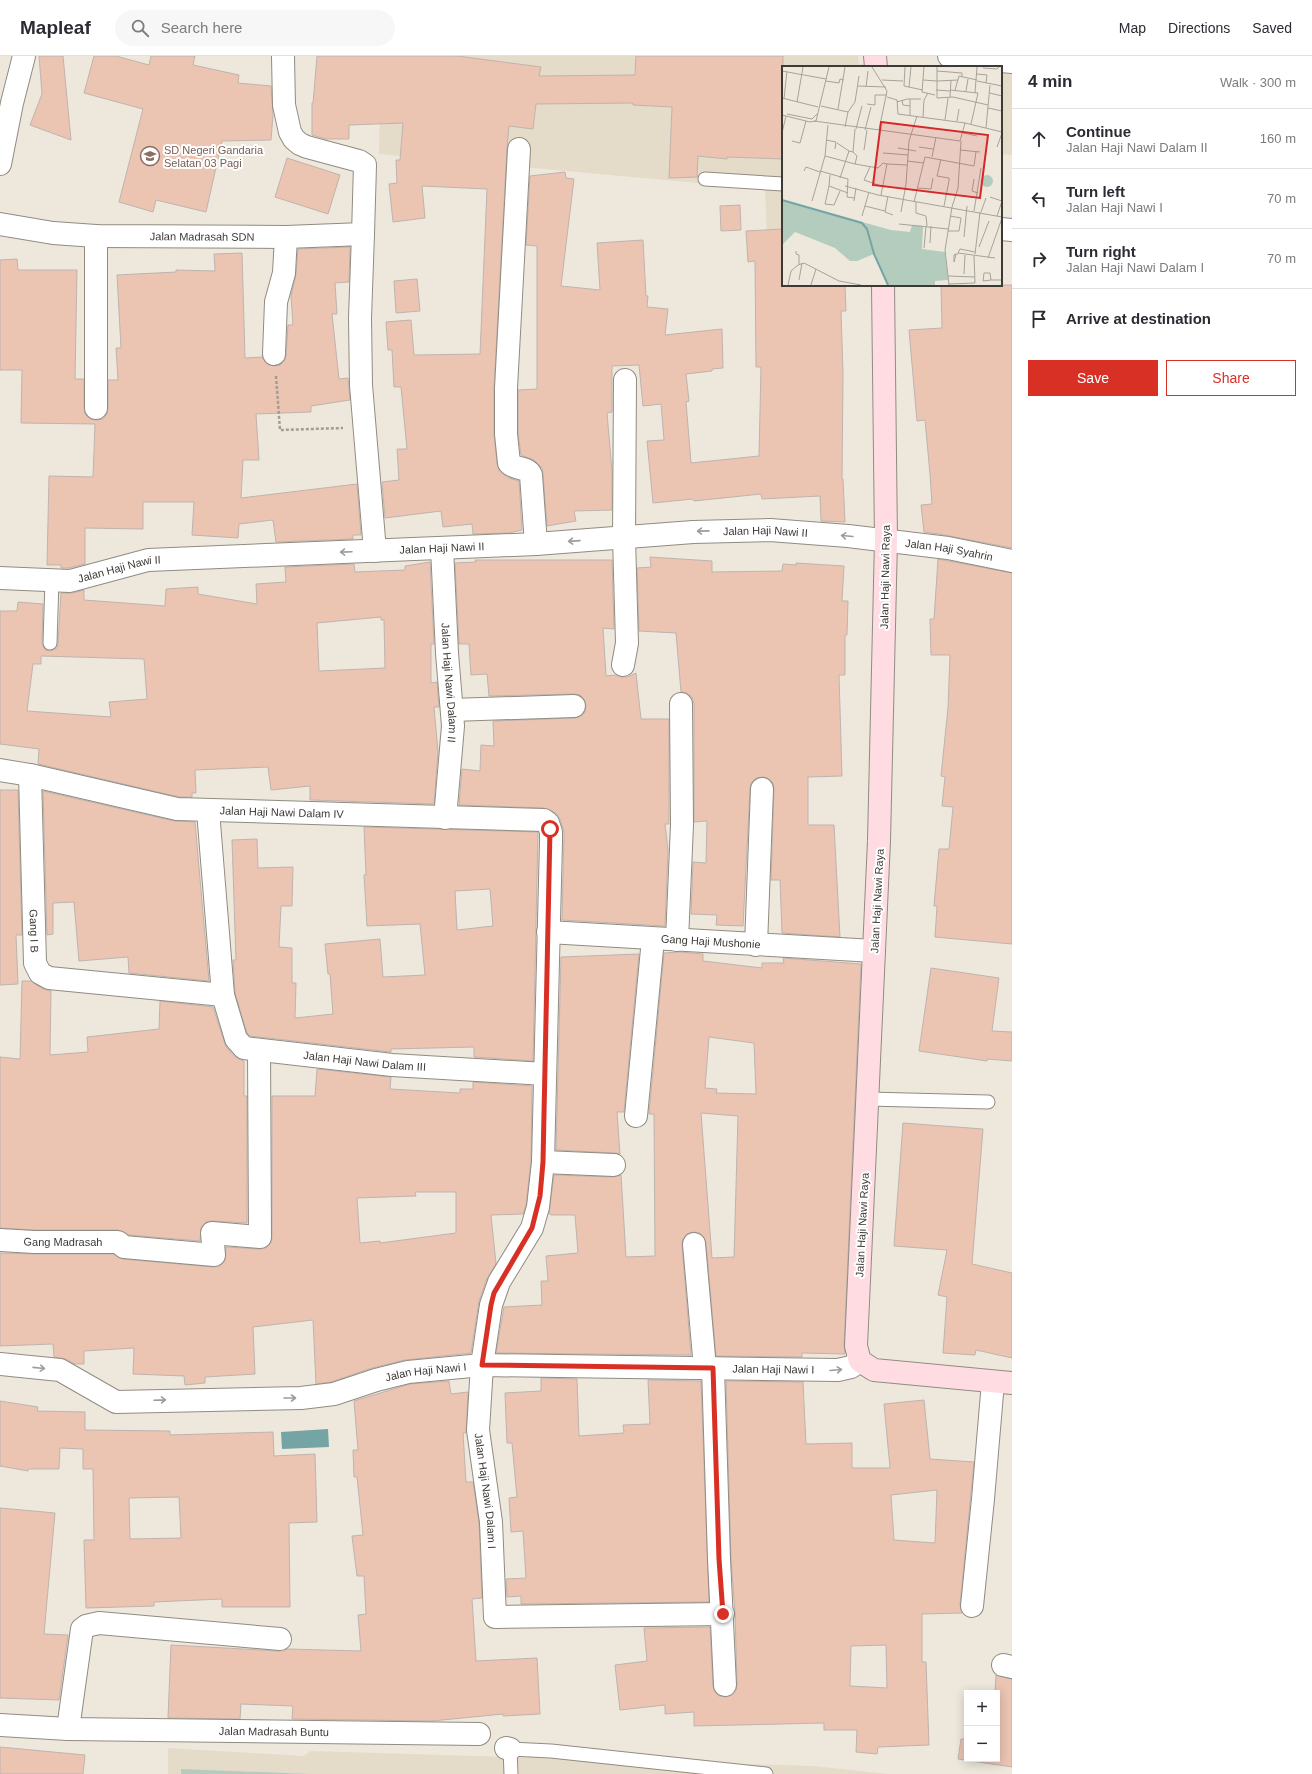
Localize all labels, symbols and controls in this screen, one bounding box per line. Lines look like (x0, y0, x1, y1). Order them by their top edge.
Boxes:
search box (115, 10, 395, 46)
text: Mapleaf (20, 17, 91, 38)
icon: search (129, 17, 151, 39)
text: Search here (161, 19, 242, 36)
text: Map (1119, 20, 1146, 36)
text: Directions (1168, 20, 1230, 36)
text: Saved (1252, 20, 1292, 36)
inset map (782, 66, 1002, 286)
text: 4 min (1028, 72, 1072, 91)
text: Walk · 300 m (1220, 75, 1296, 90)
text: Continue (1066, 123, 1131, 140)
icon: ahead (1028, 128, 1050, 150)
text: 160 m (1260, 131, 1296, 146)
text: Jalan Haji Nawi Dalam II (1066, 140, 1208, 155)
place label: SD Negeri Gandaria Selatan 03 Pagi (164, 144, 264, 169)
school or university icon: SD Negeri Gandaria Selatan 03 Pagi (139, 145, 161, 167)
text: Turn left (1066, 183, 1125, 200)
icon: left (1028, 188, 1050, 210)
text: 70 m (1267, 191, 1296, 206)
text: Jalan Haji Nawi I (1066, 200, 1163, 215)
street label: Jalan Madrasah SDN (150, 230, 255, 243)
text: Turn right (1066, 243, 1136, 260)
icon: right (1028, 248, 1050, 270)
text: 70 m (1267, 251, 1296, 266)
text: Jalan Haji Nawi Dalam I (1066, 260, 1204, 275)
icon: arrive (1028, 308, 1050, 330)
text: Arrive at destination (1066, 310, 1211, 327)
button: Save (1028, 360, 1158, 396)
button: Share (1166, 360, 1296, 396)
street label: Jalan Haji Nawi II (723, 524, 808, 539)
street label: Jalan Haji Nawi Raya (878, 524, 892, 629)
one-way arrow (697, 527, 710, 535)
one-way arrow (841, 533, 854, 540)
street label: Jalan Haji Syahrin (905, 537, 994, 563)
one-way arrow (568, 538, 581, 545)
street label: Jalan Haji Nawi II (399, 540, 485, 556)
one-way arrow (340, 548, 353, 556)
street label: Jalan Haji Nawi II (77, 553, 161, 585)
street label: Jalan Haji Nawi Dalam II (440, 623, 459, 743)
street label: Jalan Haji Nawi Dalam IV (219, 804, 345, 820)
route start (541, 820, 559, 838)
street label: Jalan Haji Nawi Raya (868, 848, 886, 954)
street label: Gang I B (28, 909, 41, 953)
street label: Gang Haji Mushonie (661, 933, 761, 950)
street label: Jalan Haji Nawi Dalam III (303, 1049, 426, 1073)
street label: Jalan Haji Nawi Raya (853, 1172, 871, 1278)
street label: Gang Madrasah (23, 1235, 102, 1248)
street label: Jalan Haji Nawi I (384, 1361, 467, 1383)
street label: Jalan Haji Nawi I (732, 1363, 814, 1376)
one-way arrow (32, 1364, 45, 1372)
one-way arrow (830, 1366, 843, 1373)
one-way arrow (283, 1394, 296, 1402)
one-way arrow (153, 1397, 166, 1404)
street label: Jalan Haji Nawi Dalam I (472, 1432, 498, 1549)
route end (714, 1605, 732, 1623)
map controls (964, 1690, 1000, 1762)
button: + (964, 1690, 1000, 1726)
street label: Jalan Madrasah Buntu (219, 1725, 329, 1738)
button: − (964, 1726, 1000, 1762)

